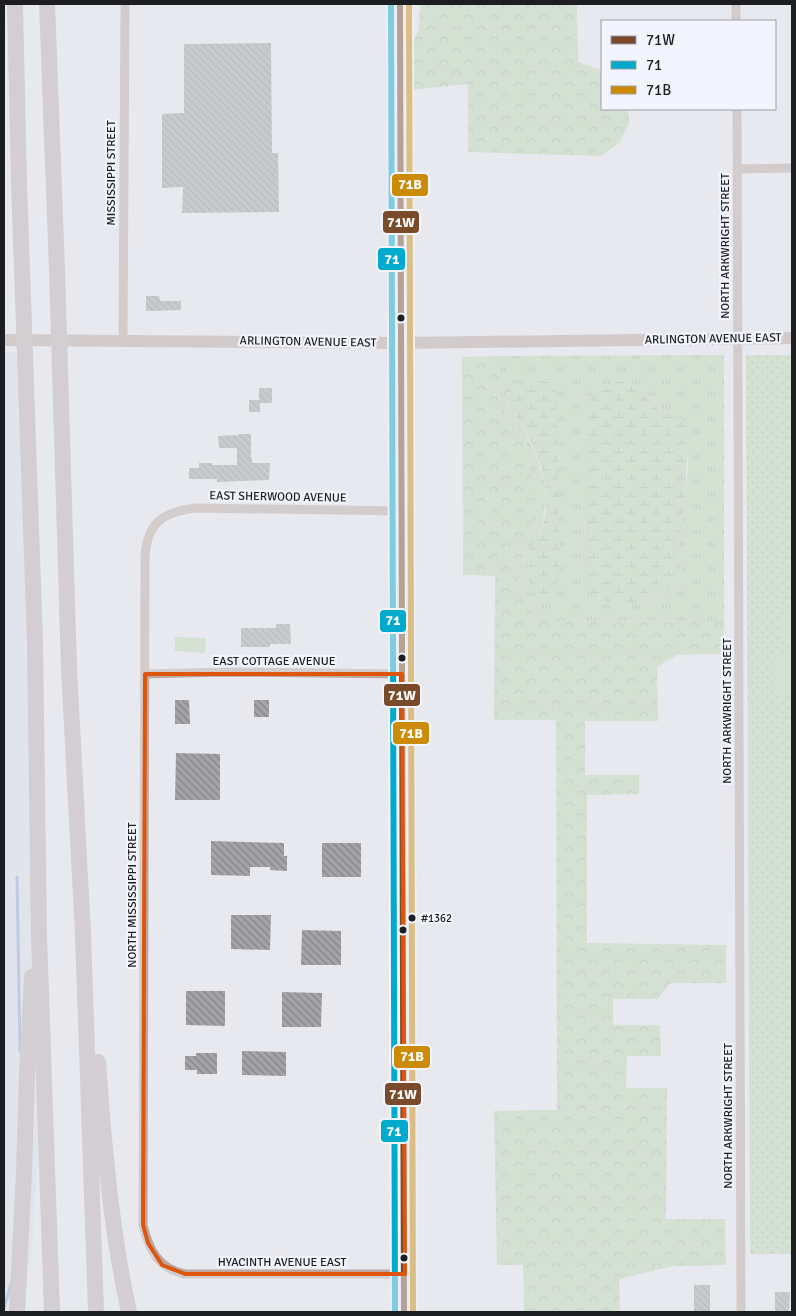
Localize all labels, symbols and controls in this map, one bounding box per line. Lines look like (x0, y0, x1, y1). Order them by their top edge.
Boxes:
legend (601, 20, 776, 110)
text: 71W (646, 31, 675, 49)
text: 71 (646, 56, 662, 74)
text: 71B (646, 81, 671, 99)
street label: MISSISSIPPI STREET (104, 120, 119, 226)
line badge: 71B (391, 173, 429, 197)
street label: NORTH ARKWRIGHT STREET (718, 173, 733, 319)
text: 71B (398, 176, 422, 193)
line badge: 71W (382, 210, 420, 234)
text: 71W (387, 214, 415, 231)
line badge: 71 (377, 247, 406, 271)
text: 71 (384, 251, 400, 268)
unlabelled marker (396, 313, 406, 323)
street label: ARLINGTON AVENUE EAST (645, 330, 782, 348)
street label: ARLINGTON AVENUE EAST (240, 333, 377, 351)
street label: EAST SHERWOOD AVENUE (209, 488, 347, 506)
line badge: 71 (379, 609, 407, 633)
text: 71 (385, 612, 401, 629)
street label: NORTH ARKWRIGHT STREET (720, 638, 735, 784)
unlabelled marker (397, 653, 407, 663)
street label: EAST COTTAGE AVENUE (213, 654, 336, 669)
line badge: 71W (383, 683, 421, 707)
text: 71W (388, 687, 416, 704)
line badge: 71B (392, 721, 430, 745)
text: 71B (399, 725, 423, 742)
street label: NORTH MISSISSIPPI STREET (125, 822, 140, 968)
place label: #1362 (421, 912, 452, 925)
marker: #1362 (407, 913, 417, 923)
unlabelled marker (398, 925, 408, 935)
street label: NORTH ARKWRIGHT STREET (721, 1043, 736, 1189)
line badge: 71B (393, 1045, 431, 1069)
text: 71B (400, 1048, 424, 1065)
line badge: 71W (384, 1082, 422, 1106)
text: 71W (389, 1086, 417, 1103)
line badge: 71 (380, 1119, 409, 1143)
text: 71 (386, 1123, 402, 1140)
unlabelled marker (399, 1253, 409, 1263)
street label: HYACINTH AVENUE EAST (218, 1255, 346, 1270)

